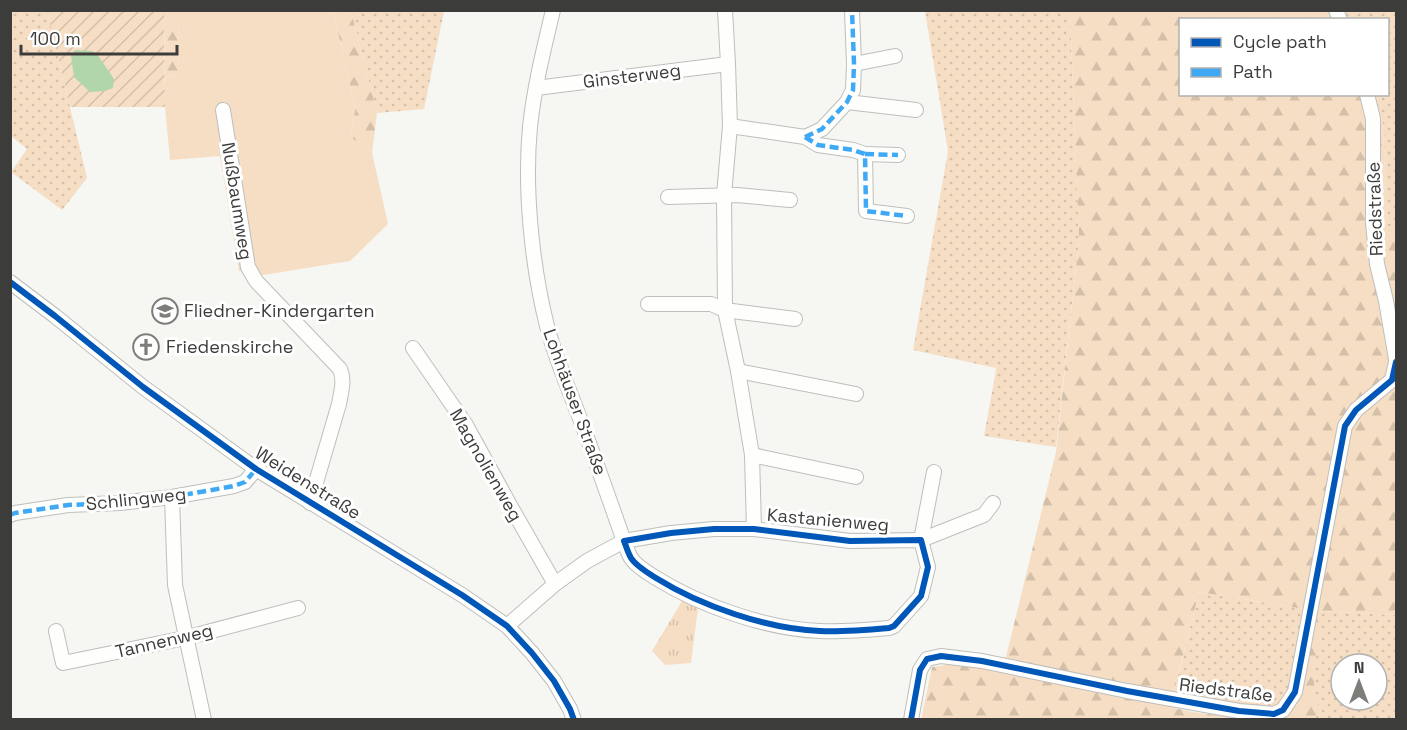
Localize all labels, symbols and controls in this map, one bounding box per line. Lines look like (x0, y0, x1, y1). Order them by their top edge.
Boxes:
scale bar (21, 18, 177, 56)
legend (1179, 18, 1389, 96)
text: 100 m (30, 27, 81, 50)
text: Cycle path (1233, 30, 1327, 53)
street label: Ginsterweg (582, 58, 682, 93)
text: Path (1233, 60, 1273, 83)
street label: Nußbaumweg (217, 140, 258, 261)
street label: Riedstraße (1361, 161, 1388, 257)
school or university icon: Fliedner-Kindergarten (150, 296, 180, 326)
place label: Fliedner-Kindergarten (184, 299, 375, 322)
street label: Lohhäuser Straße (538, 326, 613, 478)
church icon: Friedenskirche (131, 332, 161, 362)
place label: Friedenskirche (166, 335, 293, 358)
street label: Magnolienweg (445, 404, 528, 525)
street label: Weidenstraße (251, 441, 365, 524)
street label: Schlingweg (85, 482, 187, 515)
street label: Kastanienweg (766, 503, 890, 536)
street label: Tannenweg (113, 618, 215, 663)
north arrow (1329, 652, 1389, 712)
text: N (1354, 657, 1364, 678)
street label: Riedstraße (1178, 672, 1274, 707)

